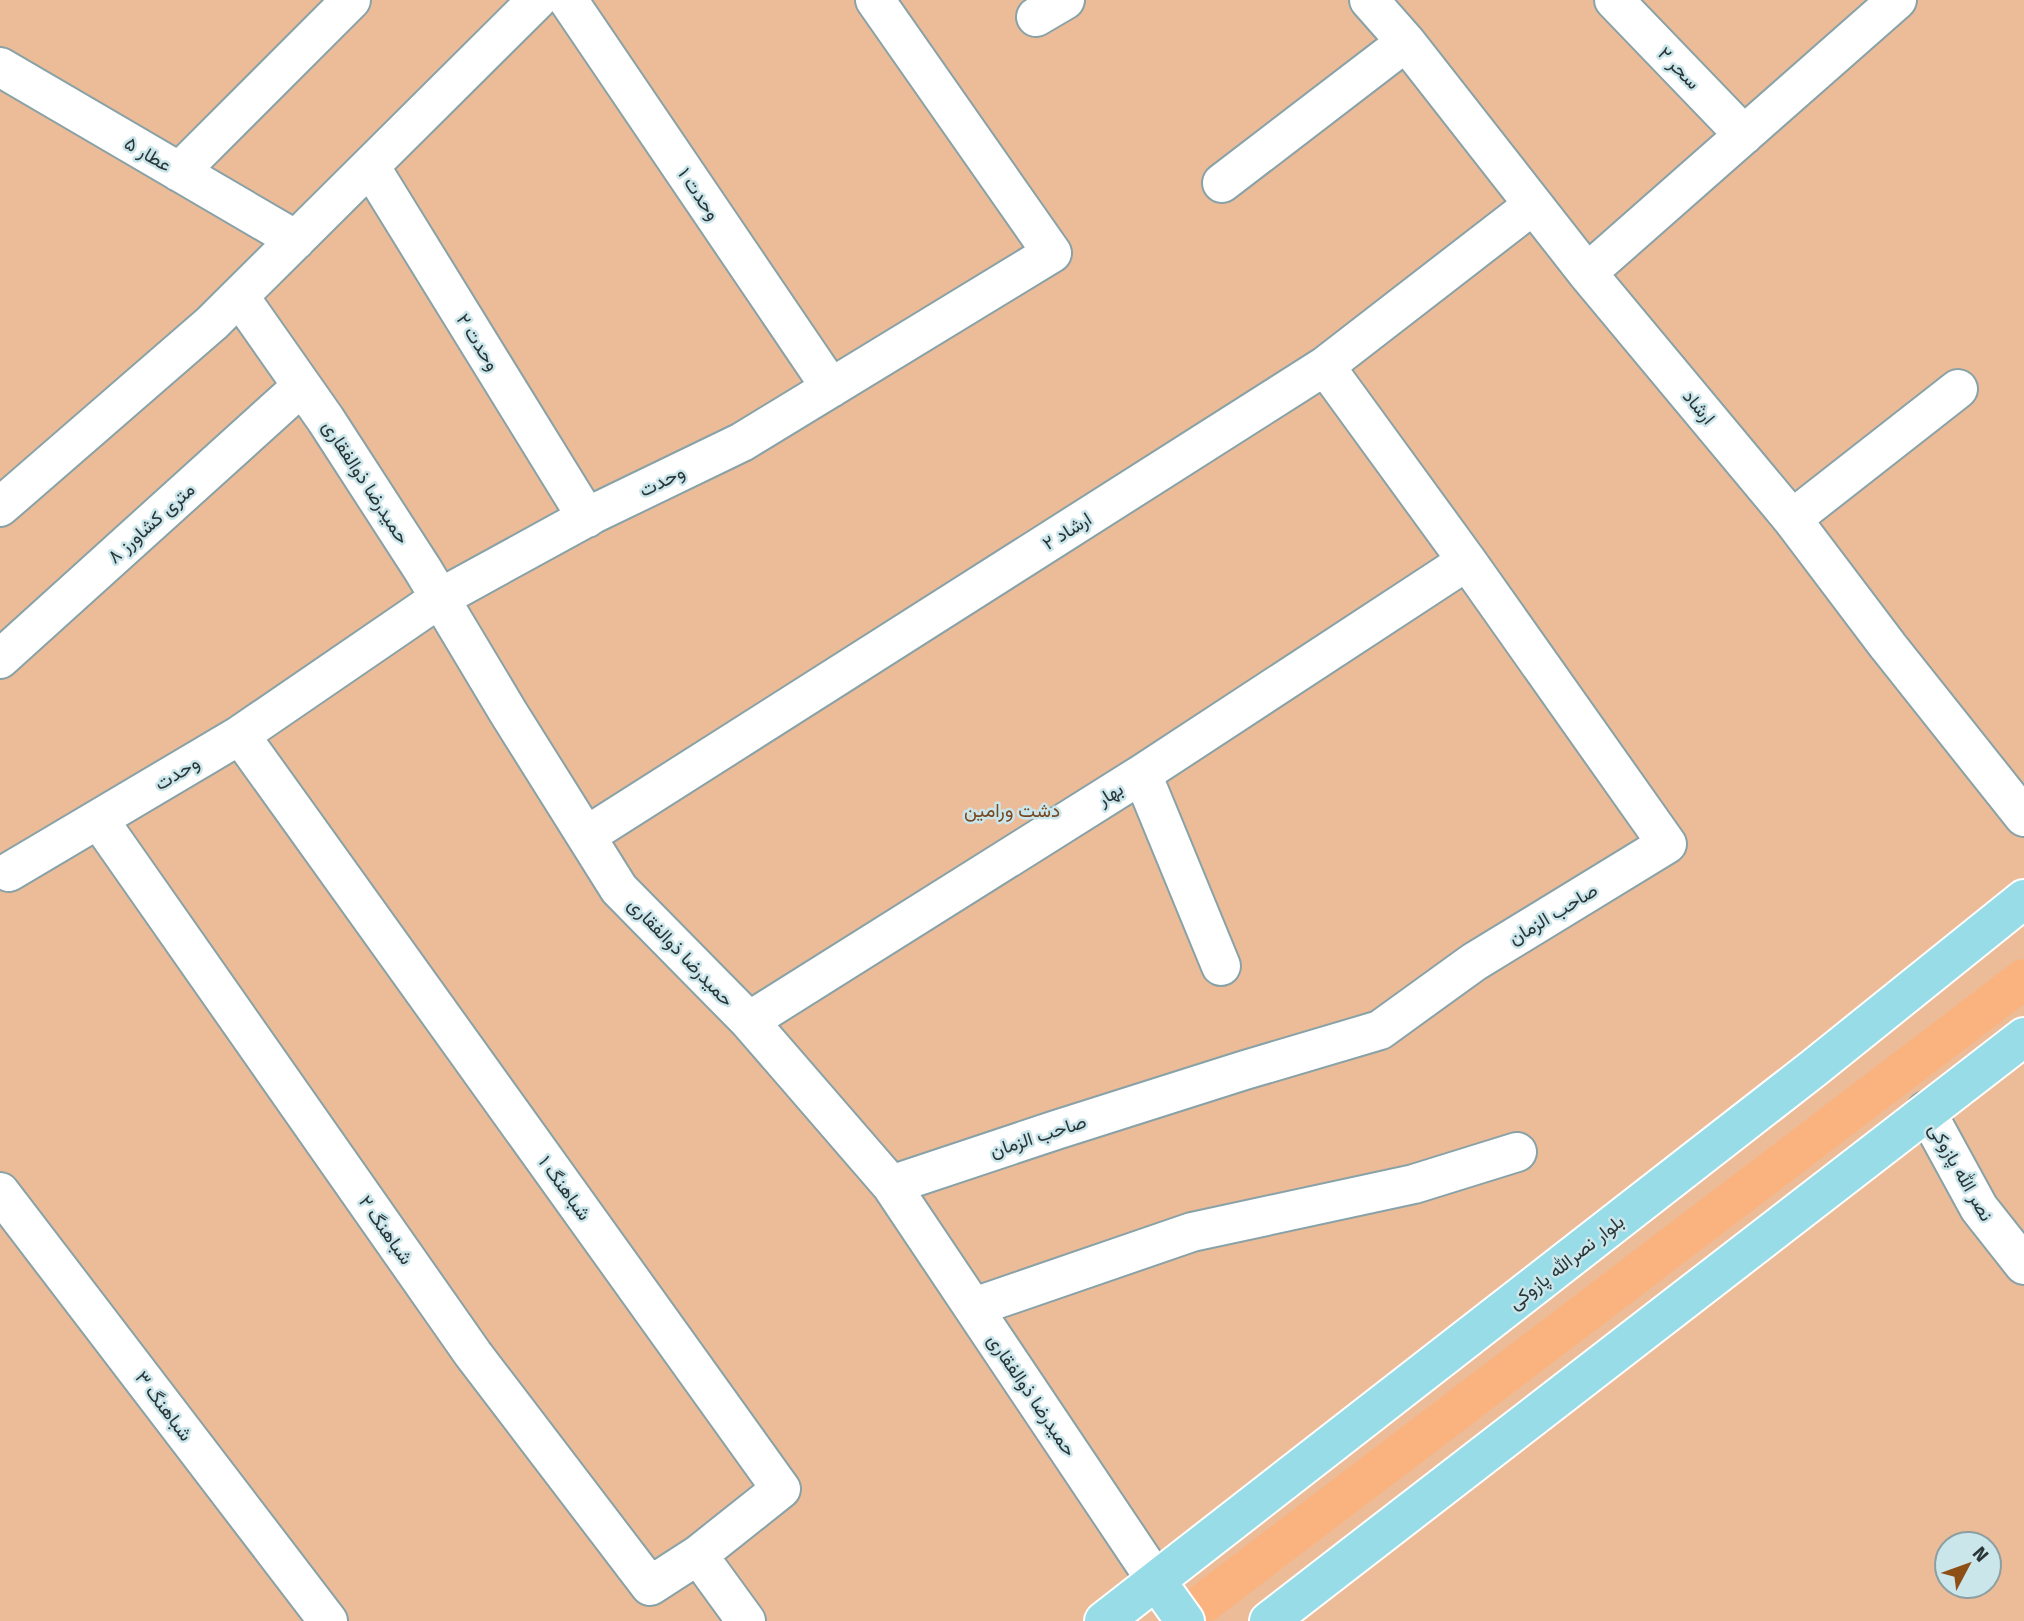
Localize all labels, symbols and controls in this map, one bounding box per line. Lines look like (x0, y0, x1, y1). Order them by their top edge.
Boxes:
street label: سحر ۲ (1653, 42, 1705, 94)
street label: عطار ۵ (120, 131, 176, 177)
street label: وحدت ۱ (673, 163, 725, 225)
street label: وحدت ۲ (452, 309, 504, 375)
street label: ارشاد (1678, 385, 1720, 429)
street label: حمیدرضا ذوالفقاری (317, 416, 415, 548)
street label: وحدت (635, 460, 689, 502)
street label: ۸ متری کشاورز (103, 478, 199, 568)
street label: ارشاد ۲ (1038, 507, 1096, 555)
street label: وحدت (151, 751, 203, 795)
street label: بهار (1092, 777, 1127, 811)
park label: دشت ورامین (964, 799, 1060, 822)
street label: صاحب الزمان (1504, 878, 1602, 950)
street label: حمیدرضا ذوالفقاری (623, 893, 739, 1011)
street label: صاحب الزمان (987, 1110, 1089, 1162)
street label: نصر الله پازوکی (1922, 1119, 1998, 1226)
street label: شباهنگ ۱ (534, 1151, 596, 1225)
street label: شباهنگ ۲ (354, 1191, 418, 1269)
street label: بلوار نصرالله پازوکی (1504, 1210, 1630, 1316)
street label: حمیدرضا ذوالفقاری (983, 1329, 1081, 1461)
street label: شباهنگ ۳ (130, 1366, 198, 1446)
north arrow (1933, 1530, 2003, 1600)
text: N (1968, 1542, 1993, 1566)

